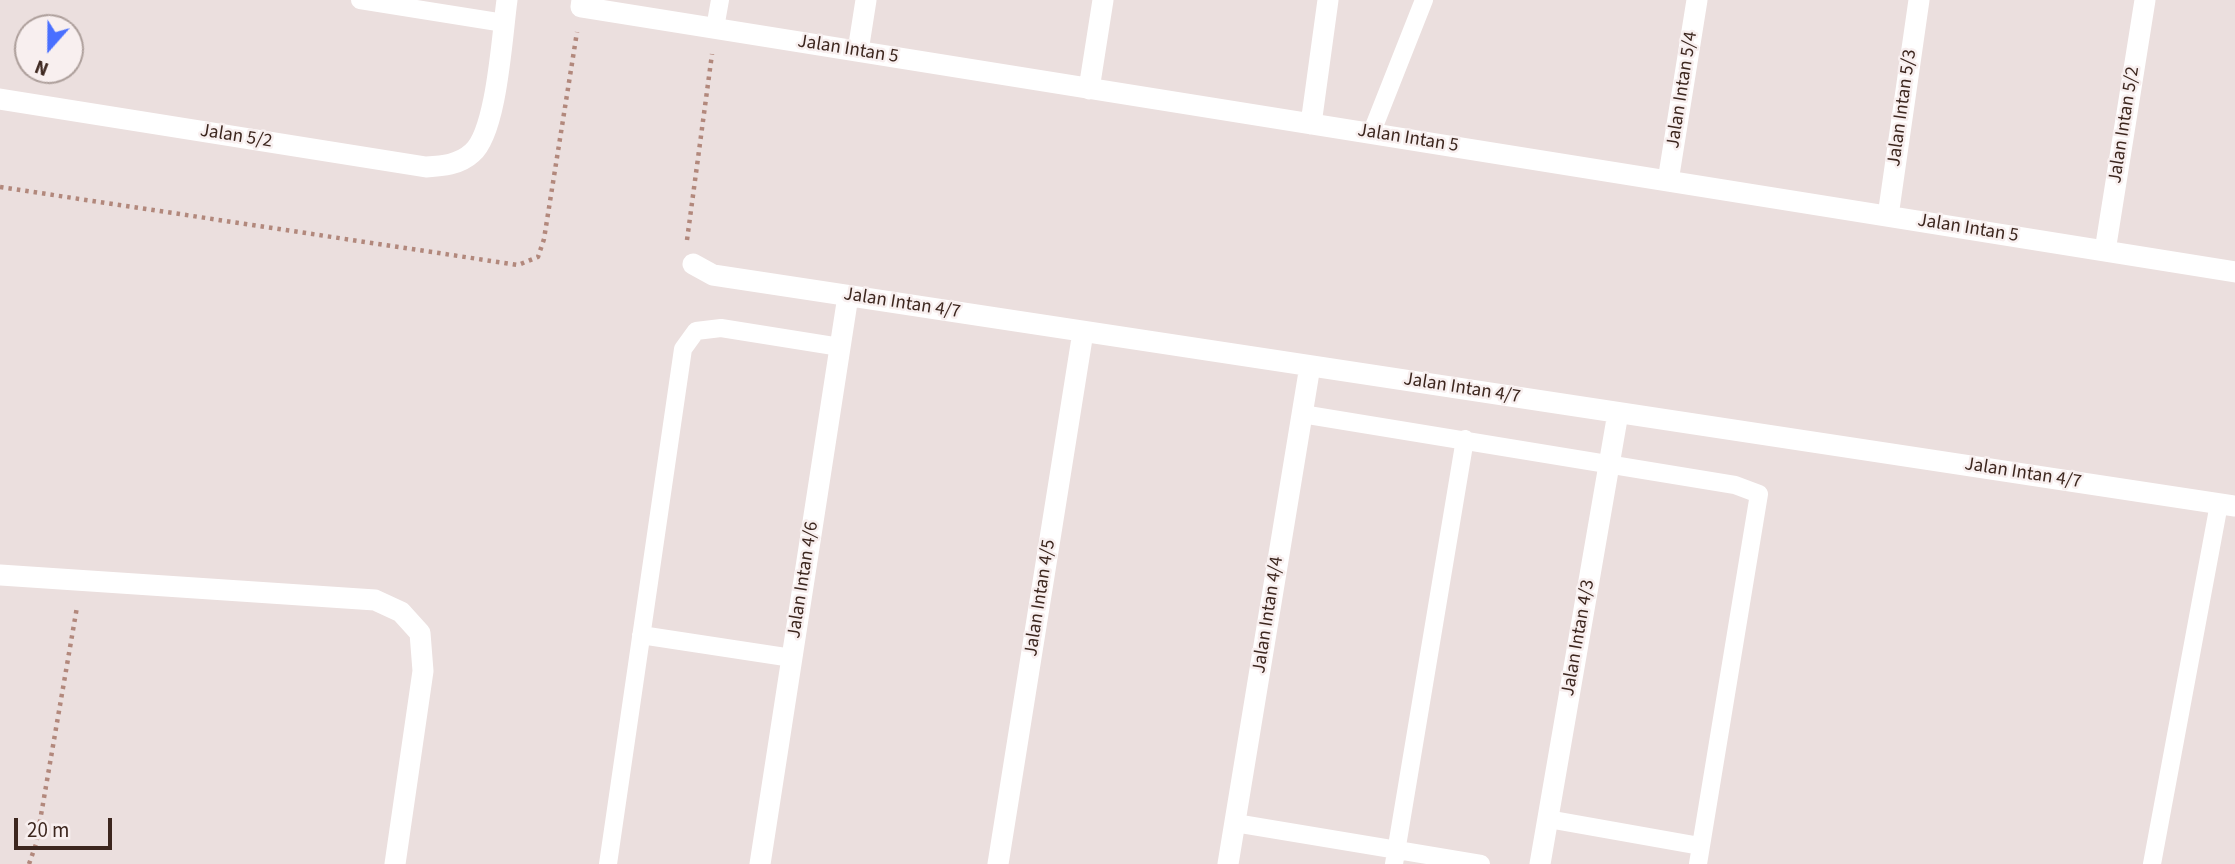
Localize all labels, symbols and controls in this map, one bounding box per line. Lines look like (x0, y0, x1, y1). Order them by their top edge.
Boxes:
north arrow (14, 14, 84, 84)
street label: Jalan Intan 5/4 (1663, 30, 1703, 150)
street label: Jalan Intan 5 (796, 31, 900, 69)
street label: Jalan Intan 5/3 (1883, 48, 1923, 168)
text: N (31, 52, 53, 82)
street label: Jalan Intan 5/2 (2105, 65, 2145, 185)
street label: Jalan 5/2 (198, 120, 274, 154)
street label: Jalan Intan 5 (1356, 120, 1460, 158)
street label: Jalan Intan 5 (1916, 210, 2020, 248)
street label: Jalan Intan 4/7 (842, 284, 962, 324)
street label: Jalan Intan 4/7 (1402, 369, 1522, 409)
street label: Jalan Intan 4/7 (1963, 454, 2083, 494)
street label: Jalan Intan 4/6 (784, 520, 824, 640)
street label: Jalan Intan 4/5 (1021, 538, 1061, 658)
street label: Jalan Intan 4/4 (1249, 555, 1289, 675)
street label: Jalan Intan 4/3 (1558, 578, 1600, 698)
scale bar (18, 804, 116, 848)
text: 20 m (27, 815, 69, 845)

